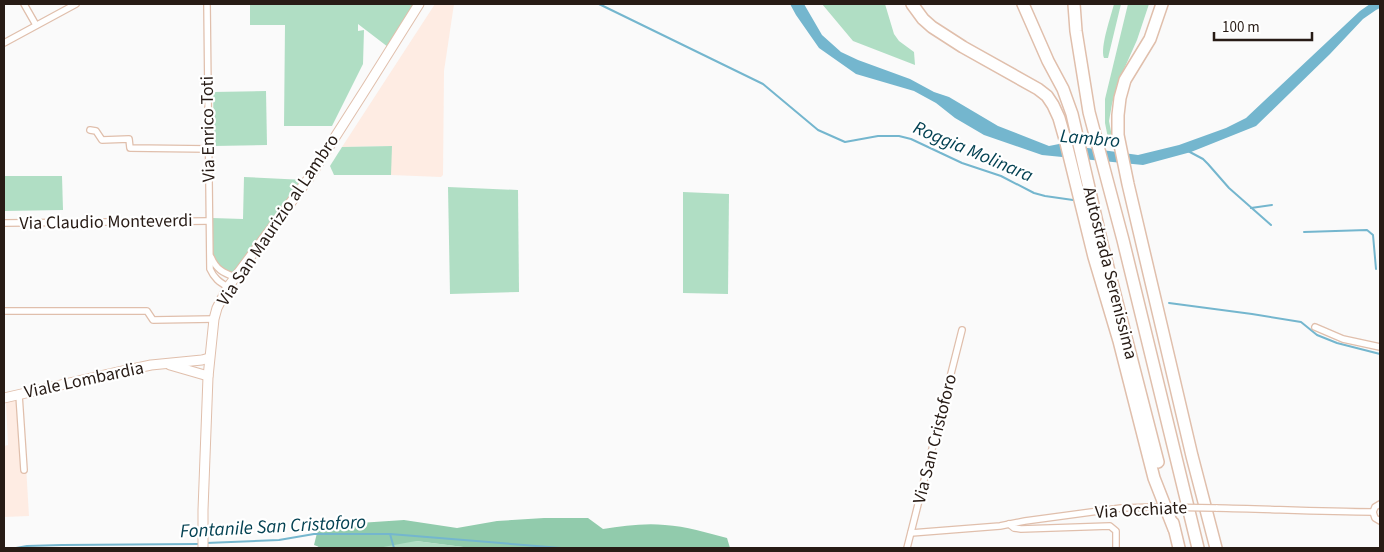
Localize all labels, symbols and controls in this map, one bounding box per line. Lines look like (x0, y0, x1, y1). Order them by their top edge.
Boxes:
scale bar (1214, 10, 1312, 42)
text: 100 m (1222, 17, 1260, 38)
street label: Via Enrico Toti (195, 76, 221, 182)
water label: Roggia Molinara (909, 115, 1037, 189)
water label: Lambro (1059, 123, 1121, 155)
street label: Via San Maurizio al Lambro (211, 129, 345, 311)
street label: Autostrada Serenissima (1076, 184, 1144, 362)
street label: Via Claudio Monteverdi (19, 208, 193, 236)
street label: Viale Lombardia (22, 355, 146, 405)
street label: Via San Cristoforo (907, 372, 963, 506)
street label: Via Occhiate (1094, 495, 1188, 525)
water label: Fontanile San Cristoforo (179, 509, 367, 545)

